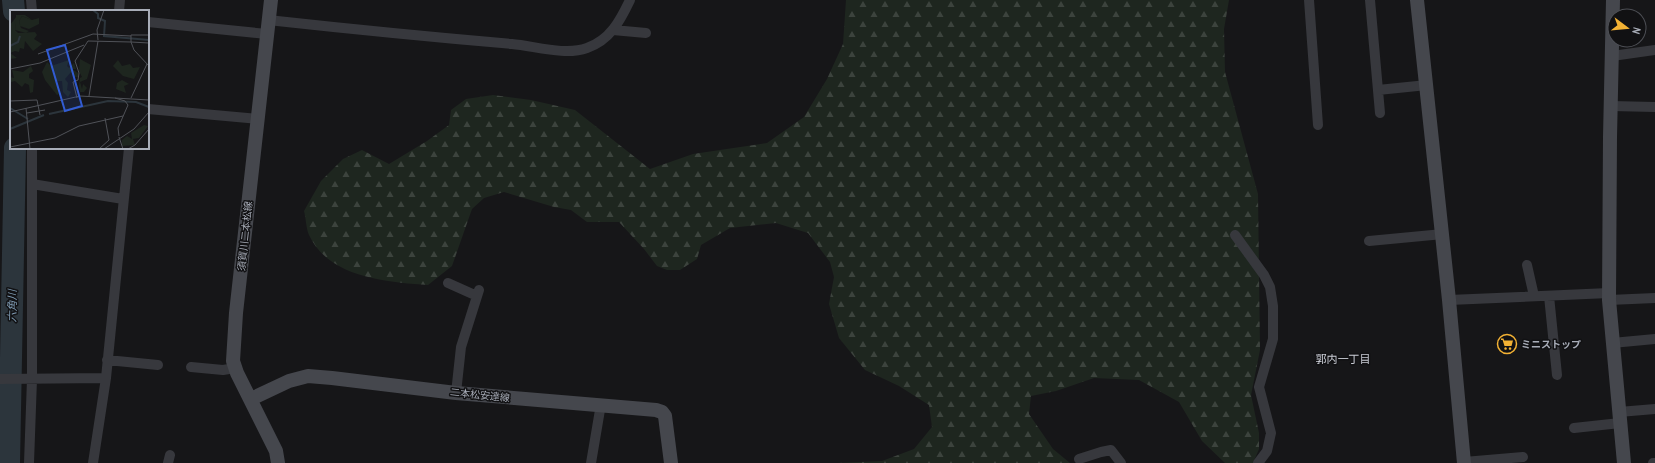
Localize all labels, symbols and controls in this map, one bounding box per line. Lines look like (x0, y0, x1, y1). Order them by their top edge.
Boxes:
north arrow (1607, 8, 1647, 48)
inset map (10, 10, 149, 149)
text: N (1629, 26, 1644, 36)
street label: 須賀川二本松線 (235, 201, 255, 271)
water label: 六角川 (5, 288, 19, 323)
supermarket icon: ミニストップ (1496, 333, 1518, 355)
place label: ミニストップ (1521, 338, 1581, 351)
district label: 郭内一丁目 (1316, 352, 1371, 366)
street label: 二本松安達線 (449, 385, 511, 405)

